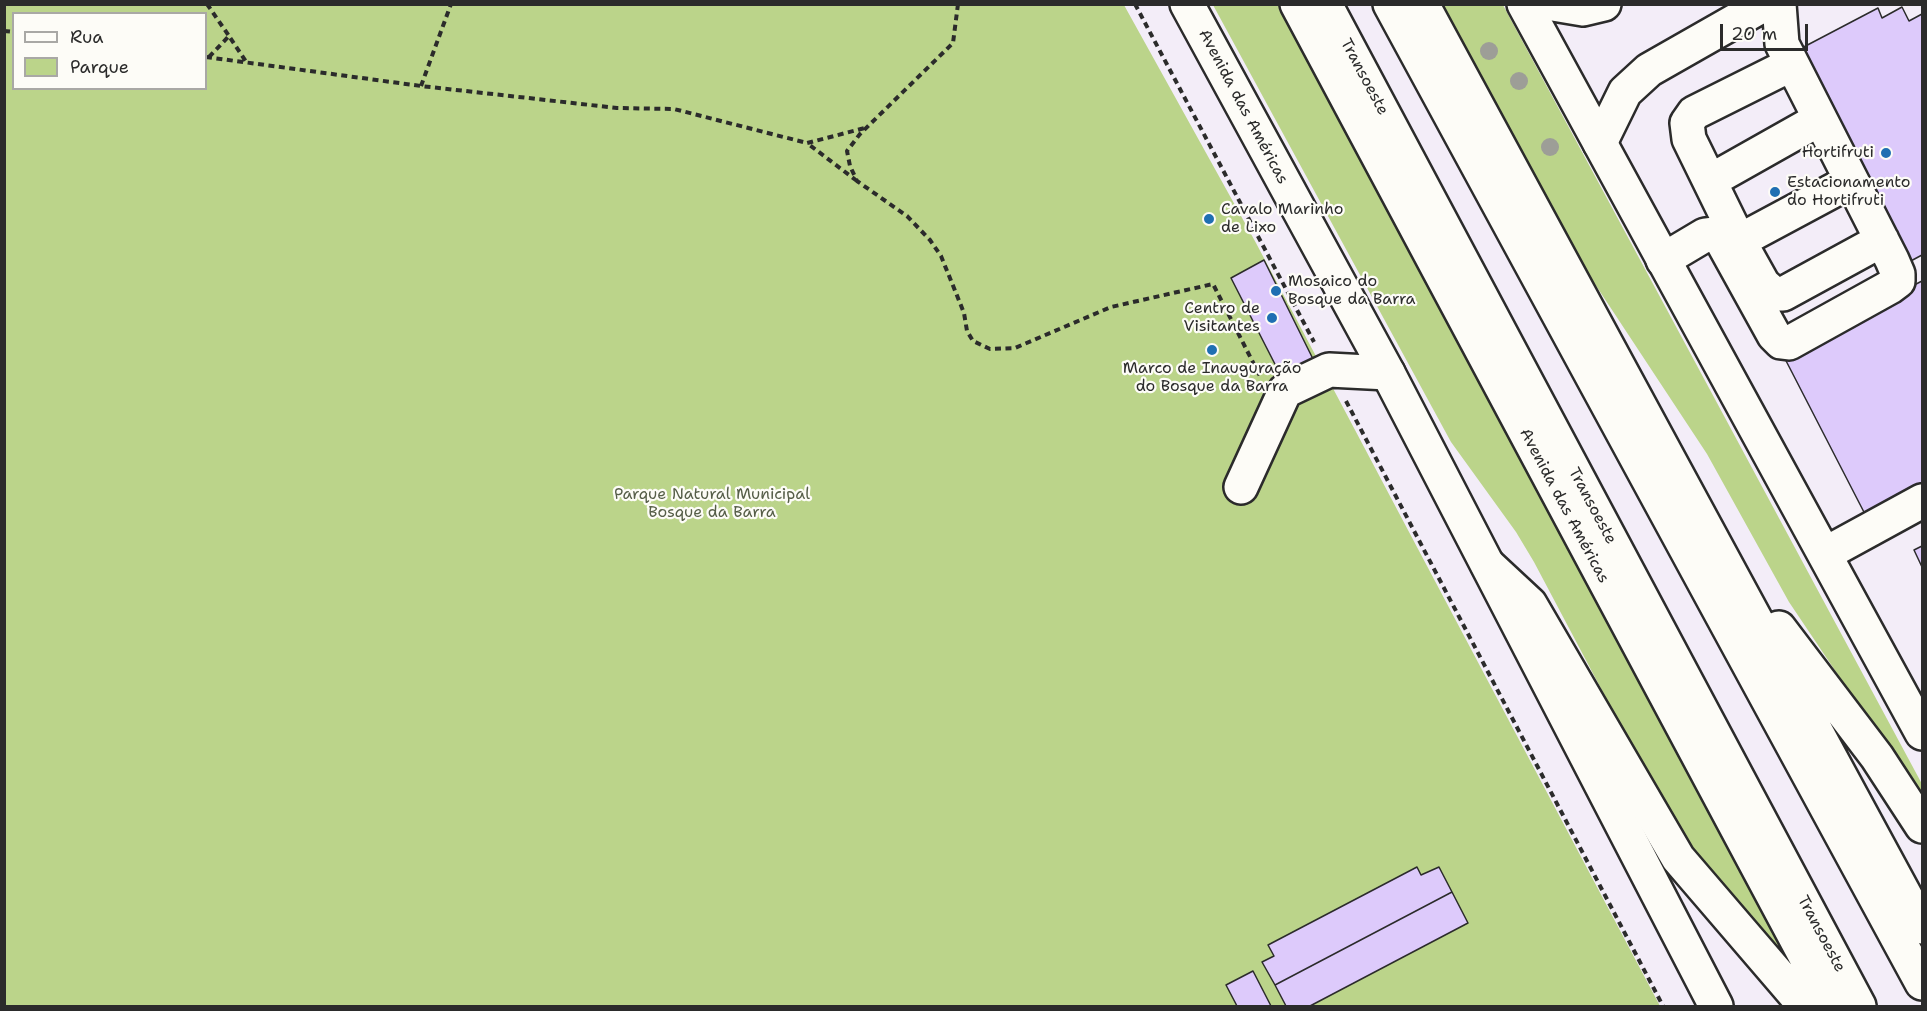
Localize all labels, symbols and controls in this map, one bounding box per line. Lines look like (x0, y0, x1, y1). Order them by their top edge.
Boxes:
legend (12, 12, 207, 90)
scale bar (1723, 12, 1812, 50)
text: 20 m (1731, 22, 1777, 46)
text: Rua (70, 25, 103, 49)
street label: Avenida das Américas (1194, 26, 1292, 188)
street label: Transoeste (1336, 35, 1392, 119)
text: Parque (70, 55, 129, 79)
place label: Hortifruti (1802, 143, 1874, 163)
marker: Hortifruti (1879, 146, 1893, 160)
place label: Estacionamento do Hortifruti (1787, 173, 1910, 211)
marker: Estacionamento do Hortifruti (1768, 185, 1782, 199)
place label: Cavalo Marinho de Lixo (1221, 200, 1343, 238)
marker: Cavalo Marinho de Lixo (1202, 212, 1216, 226)
place label: Mosaico do Bosque da Barra (1288, 272, 1416, 310)
marker: Mosaico do Bosque da Barra (1269, 284, 1283, 298)
place label: Centro de Visitantes (1184, 299, 1260, 337)
marker: Centro de Visitantes (1265, 311, 1279, 325)
marker: Marco de Inauguração do Bosque da Barra (1205, 343, 1219, 357)
place label: Marco de Inauguração do Bosque da Barra (1123, 359, 1301, 397)
street label: Avenida das Américas (1515, 425, 1613, 587)
street label: Transoeste (1564, 464, 1620, 548)
park label: Parque Natural Municipal Bosque da Barra (614, 485, 810, 523)
street label: Transoeste (1793, 892, 1849, 976)

